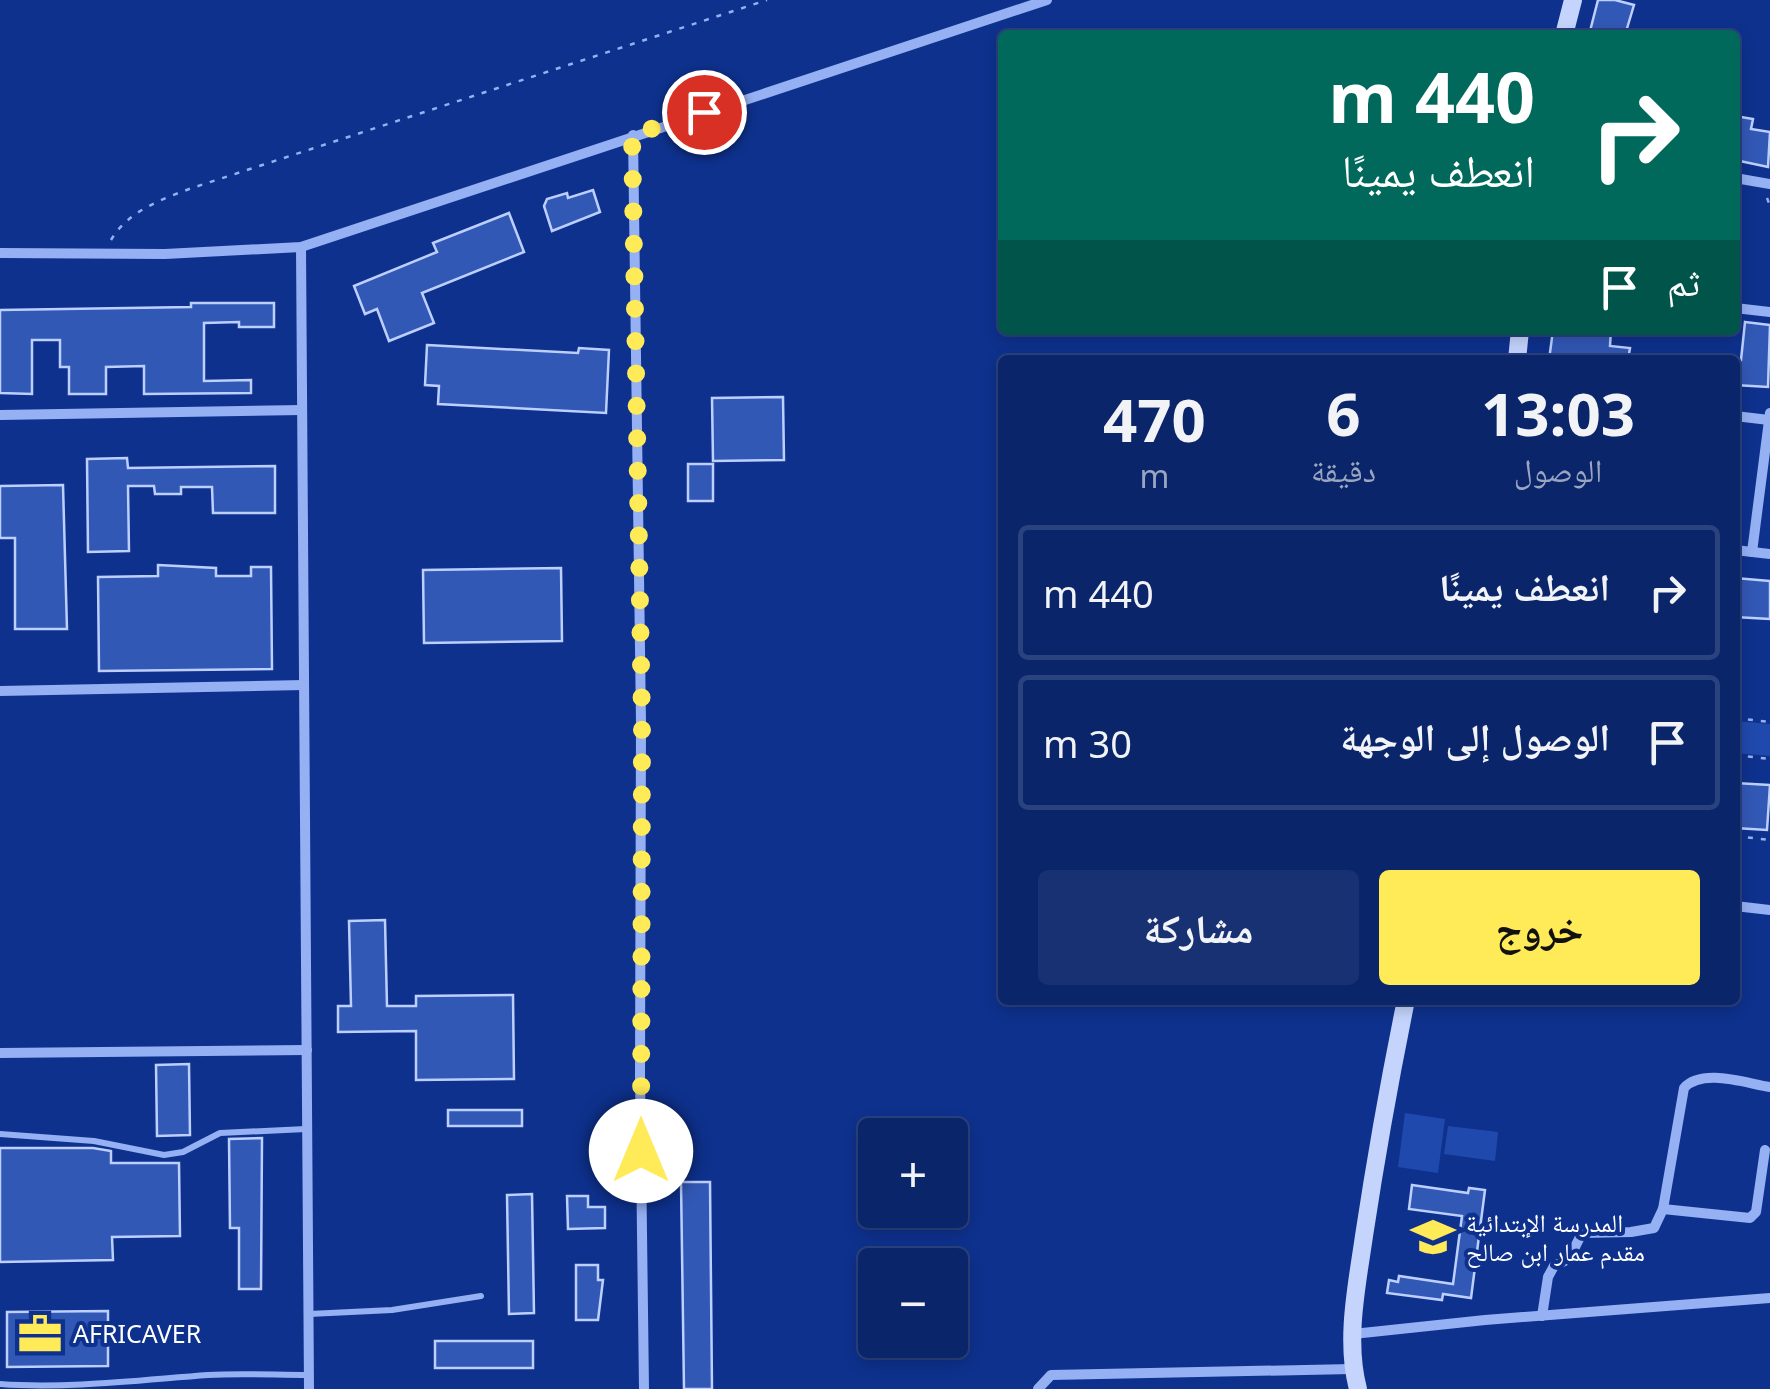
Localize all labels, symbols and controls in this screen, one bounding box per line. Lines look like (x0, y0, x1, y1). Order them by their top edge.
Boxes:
text: 440 m (1328, 48, 1535, 144)
pin (662, 70, 747, 155)
icon: right (1570, 70, 1700, 200)
icon: arrive (677, 85, 732, 140)
text: انعطف يمينًا (1342, 139, 1535, 200)
text: ثم (1667, 255, 1700, 307)
icon: arrive (1592, 260, 1647, 315)
text: 6 (1326, 372, 1361, 454)
text: 13:03 (1481, 372, 1635, 454)
text: 470 (1103, 378, 1206, 460)
text: دقيقة (1311, 448, 1376, 491)
text: الوصول (1514, 448, 1602, 491)
text: m (1139, 454, 1169, 497)
text: انعطف يمينًا (1439, 560, 1610, 612)
icon: right (1640, 565, 1695, 620)
text: 440 m (1043, 567, 1154, 619)
text: الوصول إلى الوجهة (1340, 710, 1610, 762)
icon: arrive (1640, 715, 1695, 770)
text: 30 m (1043, 717, 1132, 769)
button: مشاركة (1038, 870, 1359, 985)
button: خروج (1379, 870, 1700, 985)
position arrow (589, 1099, 693, 1203)
map controls (858, 1118, 968, 1358)
button: + (858, 1118, 968, 1228)
place label: المدرسة الإبتدائية مقدم عمار ابن صالح (1466, 1205, 1645, 1269)
school or university icon: المدرسة الإبتدائية مقدم عمار ابن صالح (1409, 1213, 1457, 1261)
button: − (858, 1248, 968, 1358)
office icon: AFRICAVER (16, 1310, 64, 1358)
place label: AFRICAVER (73, 1316, 202, 1350)

